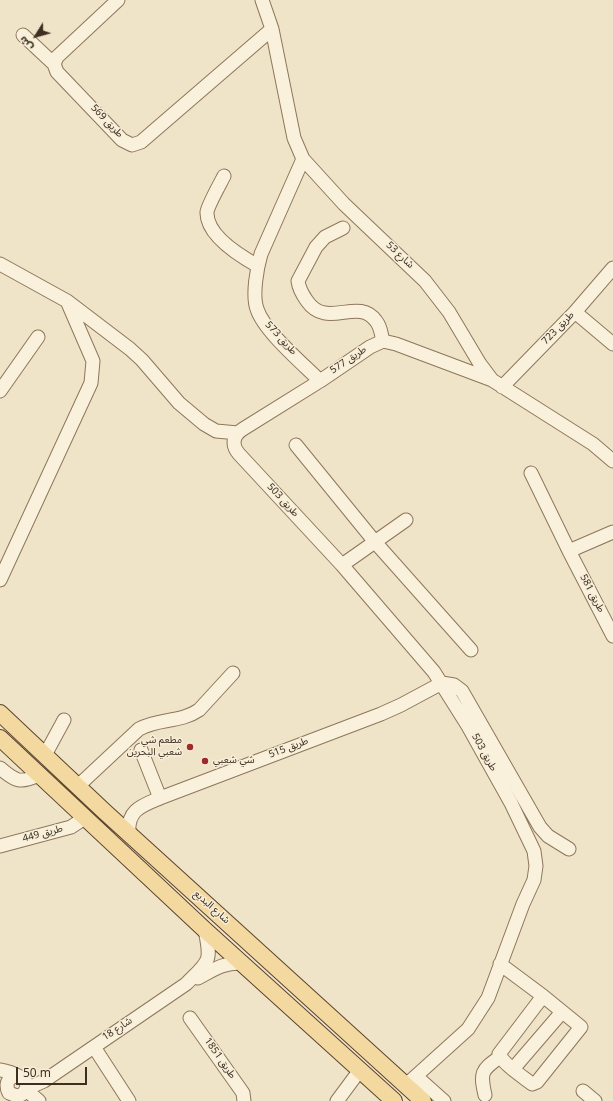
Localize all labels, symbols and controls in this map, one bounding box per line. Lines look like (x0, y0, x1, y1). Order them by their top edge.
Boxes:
north arrow (16, 16, 56, 56)
text: ش (12, 31, 40, 56)
street label: طريق 569 (87, 103, 125, 141)
street label: شارع 53 (383, 240, 415, 272)
street label: طريق 723 (540, 310, 578, 348)
street label: طريق 573 (262, 320, 298, 358)
street label: طريق 577 (329, 344, 369, 378)
street label: طريق 503 (264, 482, 300, 520)
street label: طريق 581 (576, 573, 606, 615)
street label: طريق 503 (468, 732, 498, 774)
place label: مطعم شي شعبي البحرين (127, 735, 182, 758)
street label: طريق 515 (268, 736, 310, 762)
marker: مطعم شي شعبي البحرين (185, 742, 195, 752)
place label: شي شعبي (213, 755, 255, 767)
marker: شي شعبي (200, 756, 210, 766)
street label: طريق 449 (22, 824, 64, 846)
street label: شارع البديع (191, 889, 231, 927)
street label: شارع 18 (101, 1016, 135, 1044)
street label: طريق 1851 (201, 1036, 237, 1082)
scale bar (18, 1059, 89, 1085)
text: 50 m (23, 1061, 51, 1086)

